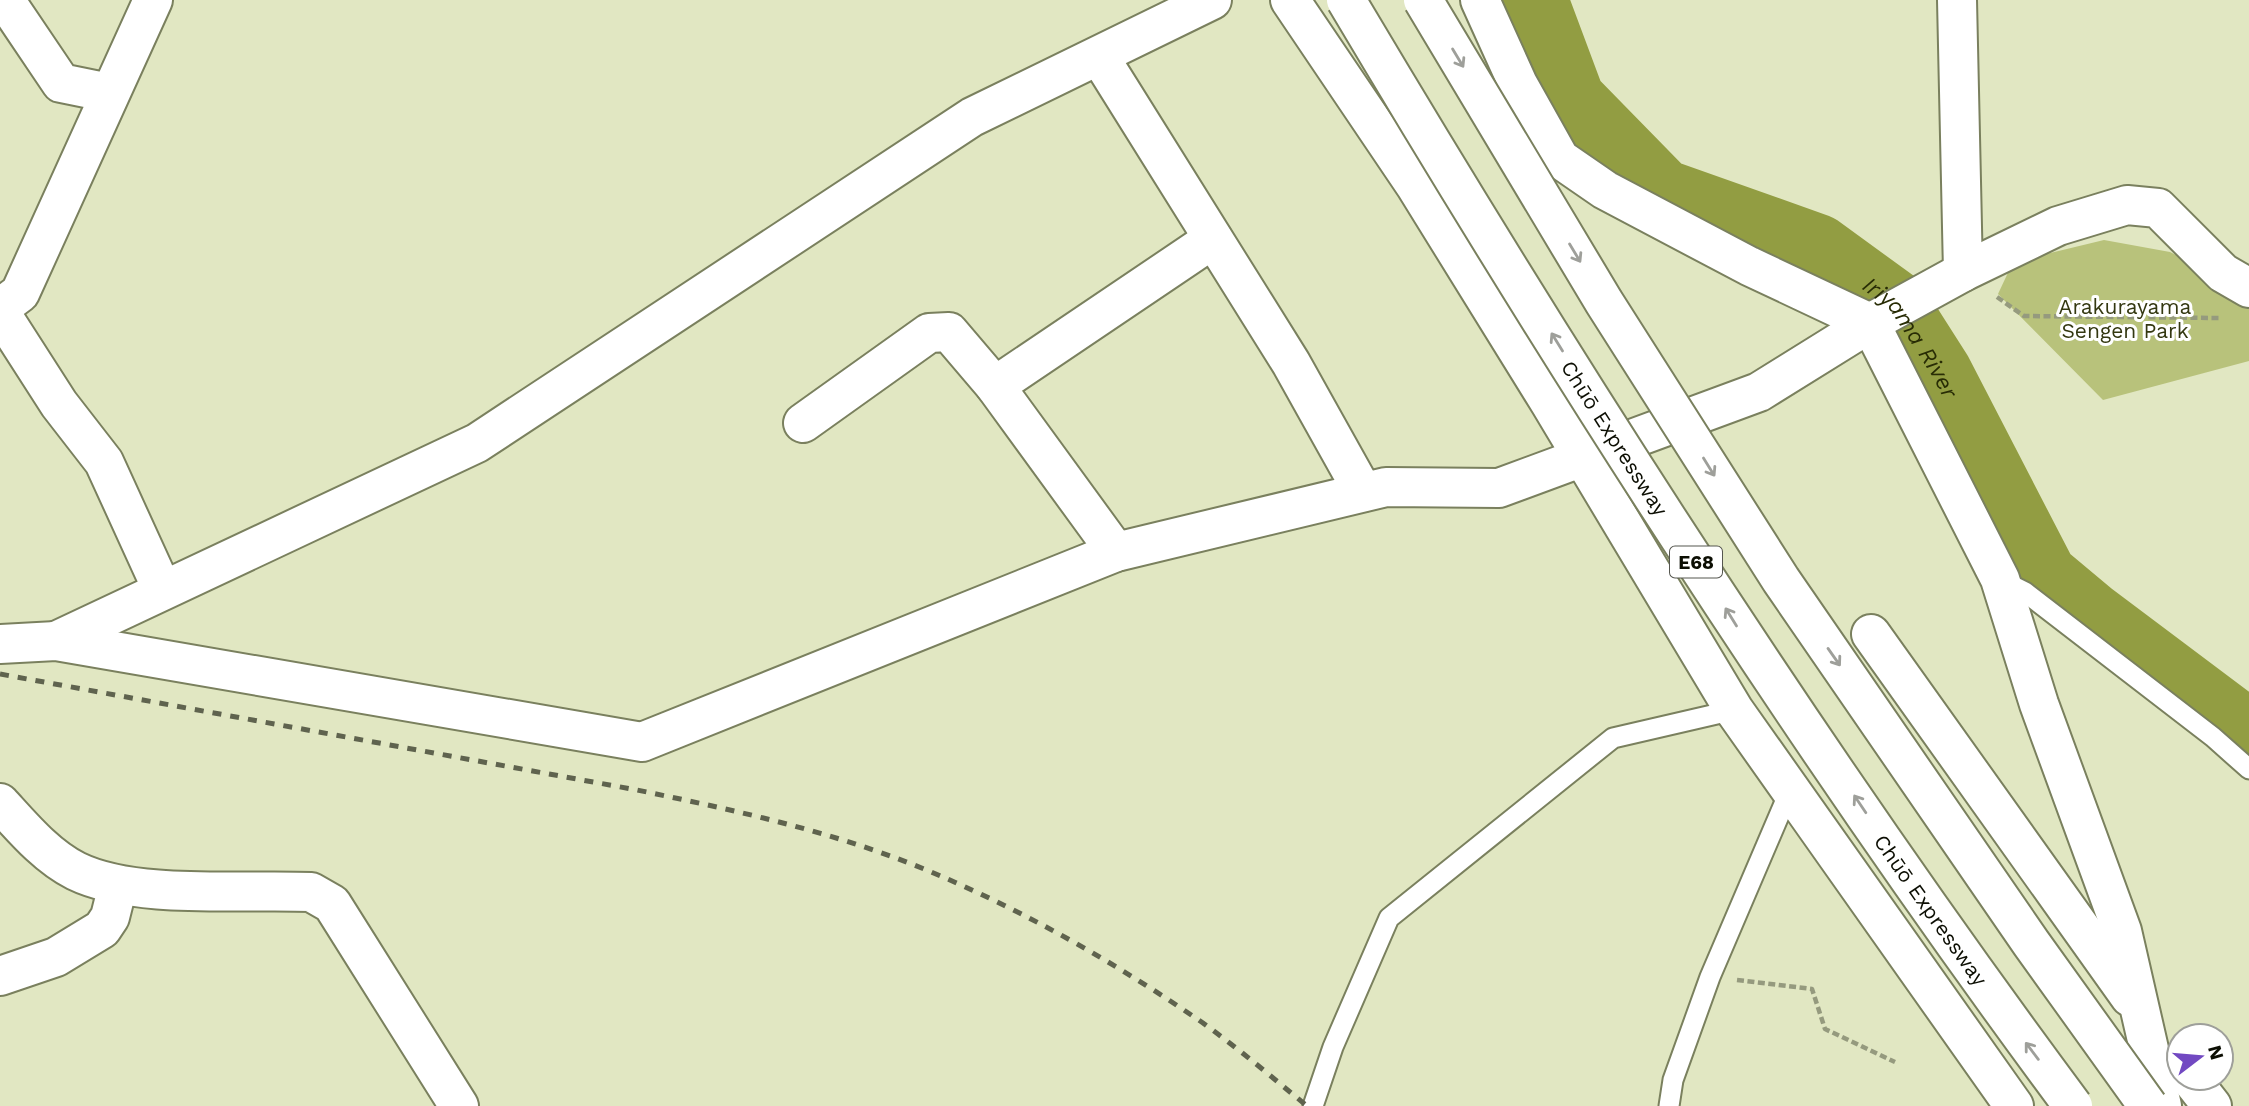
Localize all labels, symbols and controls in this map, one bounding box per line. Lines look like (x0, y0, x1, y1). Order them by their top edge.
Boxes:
one-way arrow (1451, 48, 1465, 68)
one-way arrow (1569, 243, 1583, 263)
water label: Iriyama River (1858, 271, 1964, 403)
park label: Arakurayama Sengen Park (2059, 294, 2191, 343)
one-way arrow (1549, 332, 1563, 352)
street label: Chūō Expressway (1556, 356, 1674, 520)
one-way arrow (1703, 456, 1717, 476)
road number: E68 (1670, 547, 1722, 578)
one-way arrow (1724, 607, 1738, 627)
one-way arrow (1827, 647, 1841, 666)
one-way arrow (1852, 795, 1866, 815)
street label: Chūō Expressway (1869, 829, 1993, 990)
north arrow (2165, 1022, 2235, 1092)
one-way arrow (2025, 1042, 2039, 1061)
text: N (2203, 1043, 2229, 1062)

